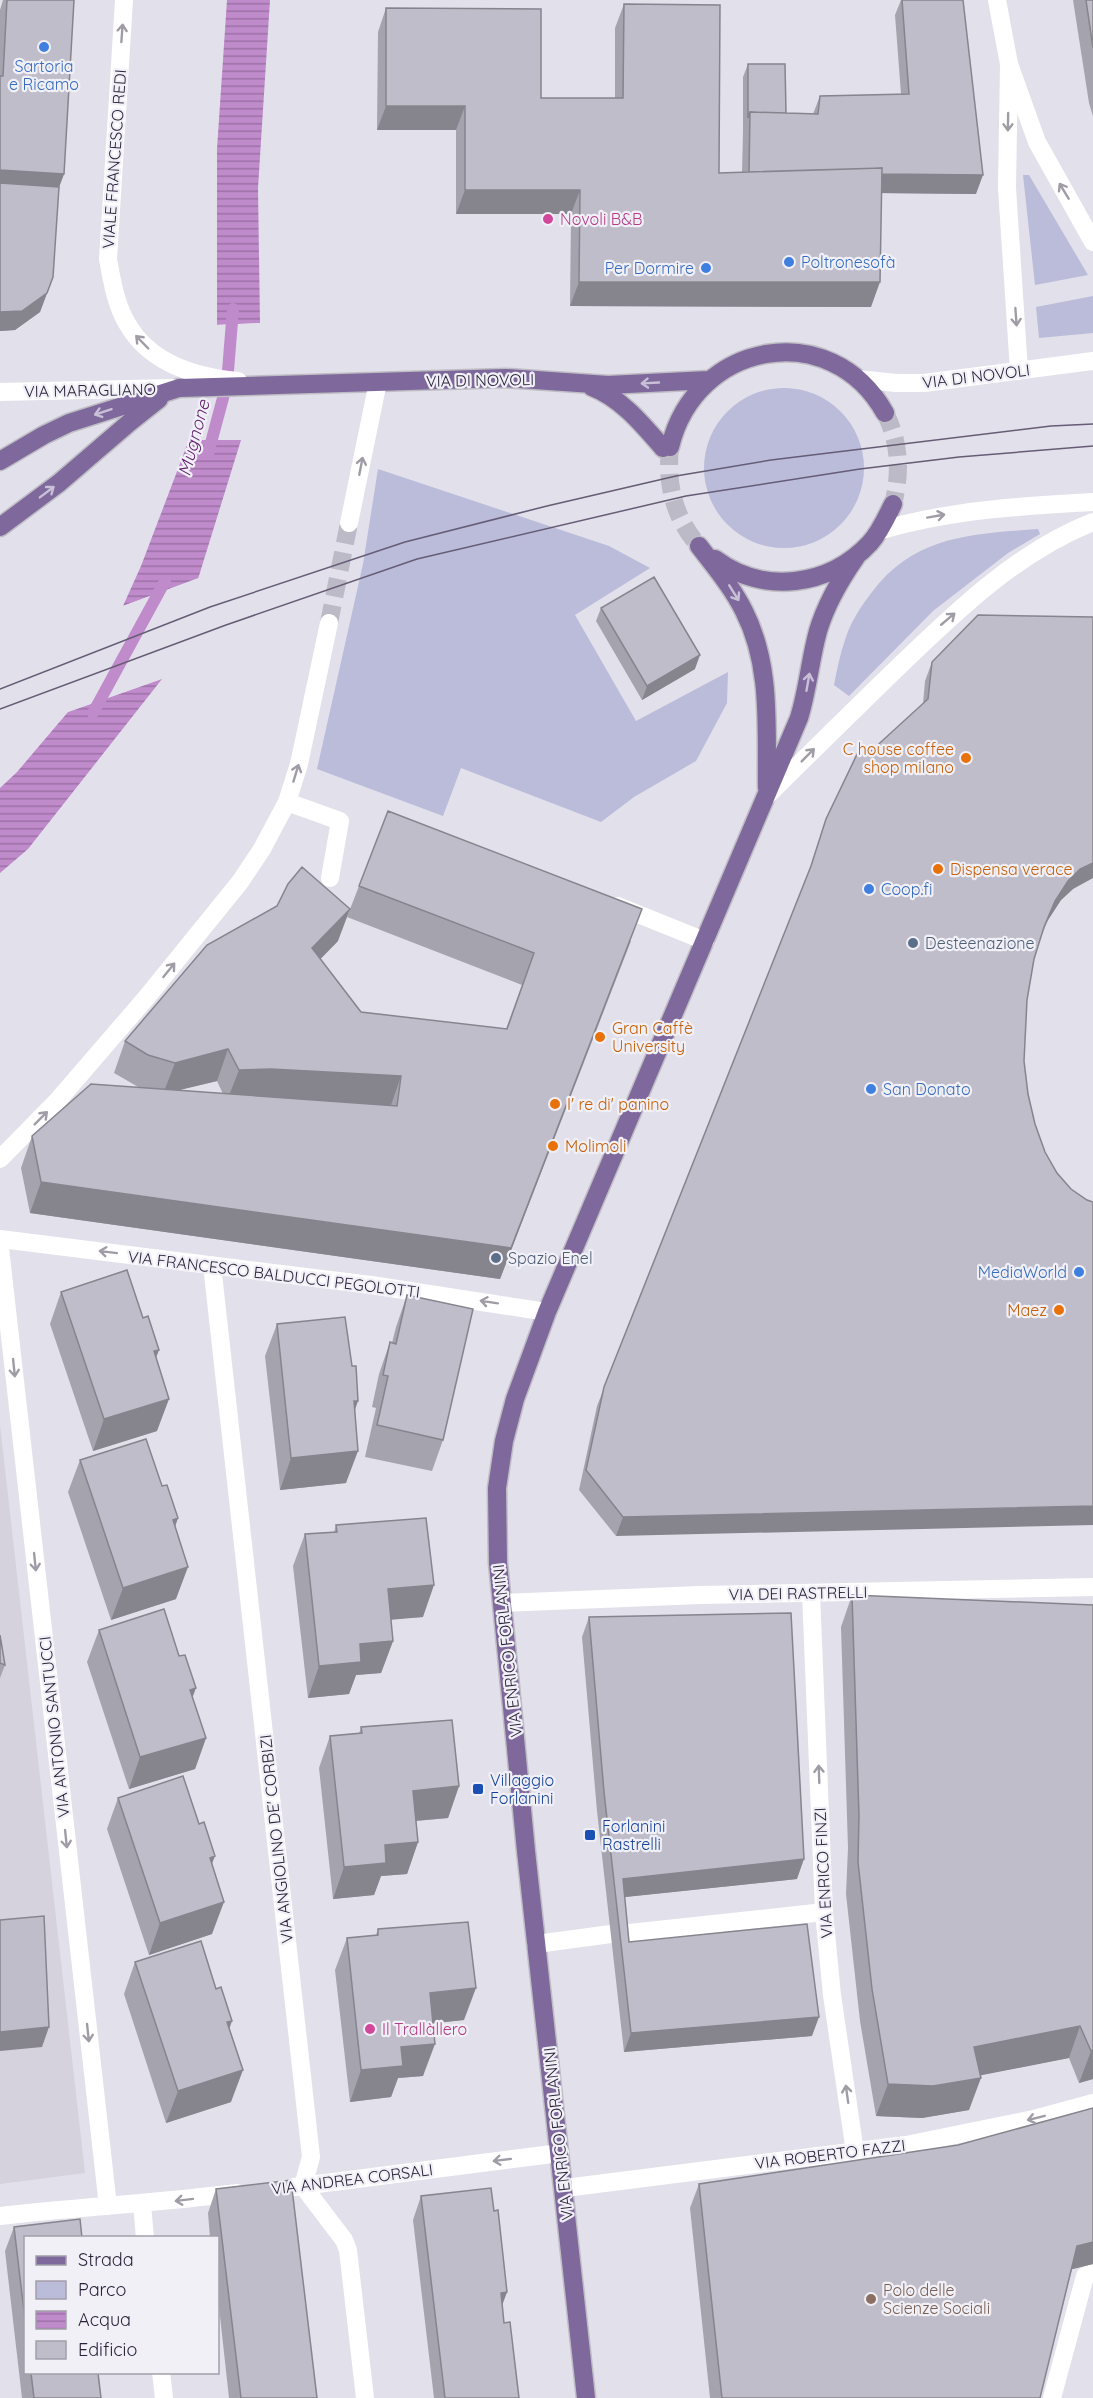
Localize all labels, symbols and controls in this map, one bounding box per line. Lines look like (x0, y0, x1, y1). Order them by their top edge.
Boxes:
one-way arrow (117, 24, 128, 44)
marker: Sartoria e Ricamo (37, 40, 51, 54)
place label: Sartoria e Ricamo (9, 56, 79, 94)
street label: VIALE FRANCESCO REDI (98, 69, 130, 249)
one-way arrow (1002, 112, 1014, 132)
one-way arrow (1058, 183, 1070, 200)
place label: Novoli B&B (560, 209, 642, 229)
marker: Novoli B&B (541, 212, 555, 226)
place label: Poltronesofà (801, 252, 895, 272)
marker: Poltronesofà (782, 255, 796, 269)
place label: Per Dormire (605, 258, 694, 278)
marker: Per Dormire (699, 261, 713, 275)
one-way arrow (1011, 306, 1022, 326)
one-way arrow (135, 335, 149, 350)
street label: VIA DI NOVOLI (921, 359, 1031, 393)
street label: VIA DI NOVOLI (426, 369, 534, 391)
one-way arrow (641, 378, 660, 389)
street label: VIA MARAGLIANO (24, 379, 156, 401)
water label: Mugnone (172, 396, 215, 479)
one-way arrow (94, 407, 113, 418)
one-way arrow (356, 457, 367, 476)
one-way arrow (39, 486, 55, 499)
one-way arrow (926, 511, 945, 522)
one-way arrow (728, 584, 740, 601)
one-way arrow (940, 612, 955, 626)
one-way arrow (803, 673, 814, 692)
place label: C house coffee shop milano (843, 739, 954, 777)
one-way arrow (801, 748, 816, 762)
marker: C house coffee shop milano (959, 751, 973, 765)
one-way arrow (291, 763, 302, 782)
place label: Dispensa verace (950, 859, 1073, 879)
marker: Dispensa verace (931, 862, 945, 876)
place label: Coop.fi (881, 879, 933, 899)
marker: Coop.fi (862, 882, 876, 896)
place label: Desteenazione (925, 933, 1035, 953)
marker: Desteenazione (906, 936, 920, 950)
one-way arrow (162, 962, 175, 978)
place label: Gran Caffè University (612, 1018, 693, 1056)
marker: Gran Caffè University (593, 1030, 607, 1044)
place label: San Donato (883, 1079, 971, 1099)
marker: San Donato (864, 1082, 878, 1096)
place label: I' re di' panino (567, 1094, 669, 1114)
marker: I' re di' panino (548, 1097, 562, 1111)
one-way arrow (34, 1110, 49, 1125)
place label: Molimoli (565, 1136, 626, 1156)
marker: Molimoli (546, 1139, 560, 1153)
street label: VIA FRANCESCO BALDUCCI PEGOLOTTI (127, 1246, 421, 1302)
one-way arrow (99, 1247, 119, 1258)
place label: Spazio Enel (508, 1248, 593, 1268)
marker: Spazio Enel (489, 1251, 503, 1265)
place label: MediaWorld (978, 1262, 1067, 1282)
marker: MediaWorld (1072, 1265, 1086, 1279)
one-way arrow (480, 1296, 500, 1307)
place label: Maez (1007, 1300, 1047, 1320)
marker: Maez (1052, 1303, 1066, 1317)
one-way arrow (8, 1358, 19, 1378)
one-way arrow (30, 1552, 41, 1572)
street label: VIA ENRICO FORLANINI (488, 1563, 526, 1739)
street label: VIA DEI RASTRELLI (728, 1582, 868, 1604)
street label: VIA ANTONIO SANTUCCI (35, 1635, 73, 1819)
street label: VIA ANGIOLINO DE' CORBIZI (255, 1734, 297, 1944)
one-way arrow (813, 1765, 824, 1785)
place label: Villaggio Forlanini (490, 1770, 554, 1808)
marker: Villaggio Forlanini (471, 1782, 485, 1796)
street label: VIA ENRICO FINZI (810, 1807, 836, 1939)
place label: Forlanini Rastrelli (602, 1816, 665, 1854)
marker: Forlanini Rastrelli (583, 1828, 597, 1842)
one-way arrow (61, 1829, 72, 1849)
place label: Il Trallàllero (382, 2019, 467, 2039)
marker: Il Trallàllero (363, 2022, 377, 2036)
one-way arrow (83, 2023, 94, 2043)
street label: VIA ENRICO FORLANINI (539, 2046, 577, 2222)
one-way arrow (841, 2085, 852, 2104)
one-way arrow (1027, 2112, 1046, 2124)
street label: VIA ROBERTO FAZZI (754, 2135, 906, 2173)
one-way arrow (493, 2155, 513, 2166)
street label: VIA ANDREA CORSALI (270, 2159, 434, 2199)
one-way arrow (174, 2194, 194, 2205)
legend (24, 2236, 219, 2374)
text: Strada (78, 2248, 134, 2271)
text: Parco (78, 2278, 126, 2301)
place label: Polo delle Scienze Sociali (883, 2280, 990, 2318)
marker: Polo delle Scienze Sociali (864, 2292, 878, 2306)
text: Acqua (78, 2308, 131, 2331)
text: Edificio (78, 2338, 137, 2361)

